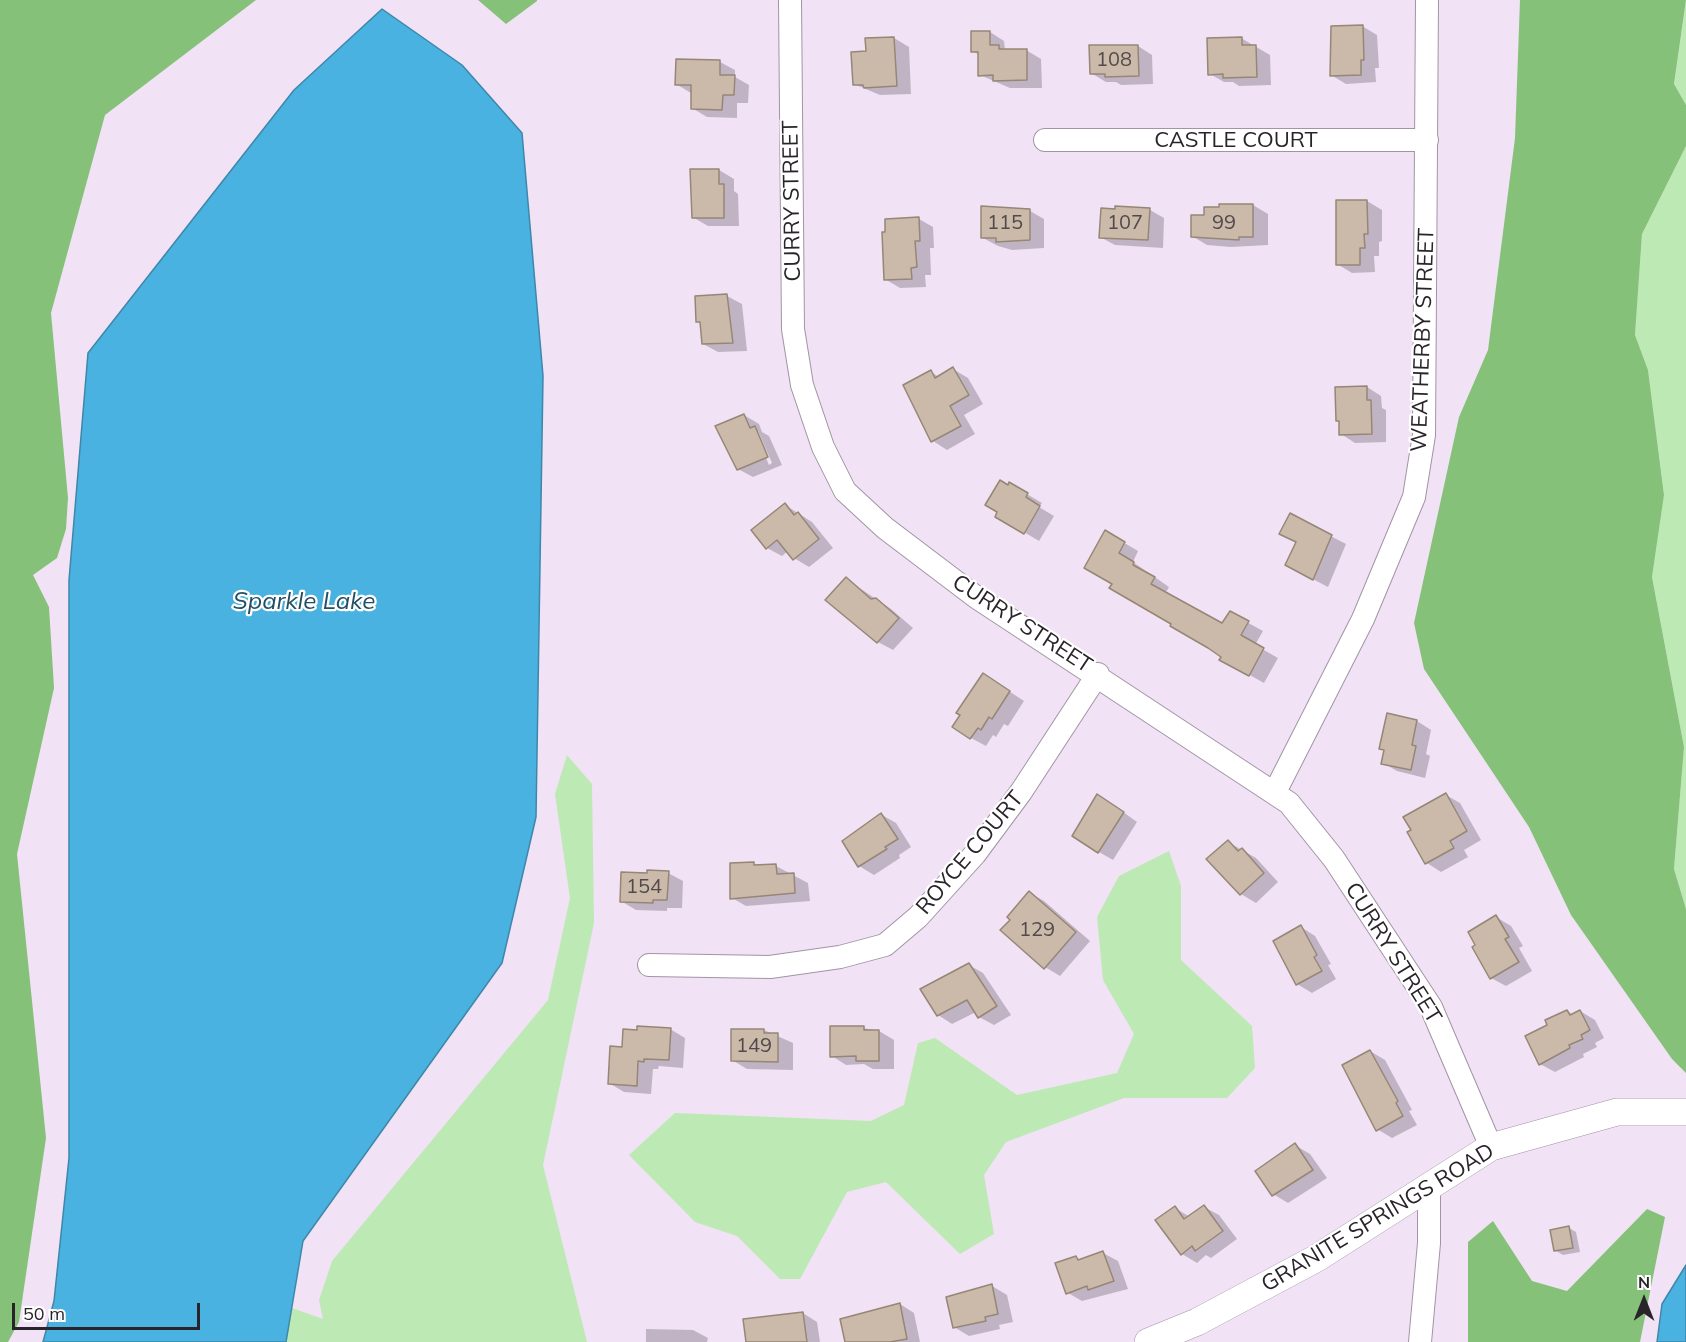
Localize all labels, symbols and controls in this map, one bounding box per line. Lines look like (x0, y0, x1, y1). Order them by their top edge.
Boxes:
house number: 108 (1096, 48, 1132, 72)
street label: CURRY STREET (777, 120, 807, 282)
street label: CASTLE COURT (1154, 127, 1318, 153)
house number: 115 (987, 211, 1023, 235)
house number: 107 (1107, 211, 1143, 235)
house number: 99 (1212, 211, 1236, 235)
street label: WEATHERBY STREET (1406, 227, 1440, 453)
street label: CURRY STREET (947, 569, 1097, 679)
water label: Sparkle Lake (233, 588, 375, 616)
street label: ROYCE COURT (911, 786, 1029, 920)
house number: 154 (626, 875, 662, 899)
street label: CURRY STREET (1339, 878, 1447, 1028)
house number: 129 (1019, 918, 1055, 942)
house number: 149 (736, 1034, 772, 1058)
street label: GRANITE SPRINGS ROAD (1257, 1138, 1499, 1298)
north arrow (1614, 1270, 1674, 1330)
text: N (1638, 1272, 1650, 1292)
scale bar (15, 1291, 202, 1329)
text: 50 m (23, 1302, 65, 1325)

